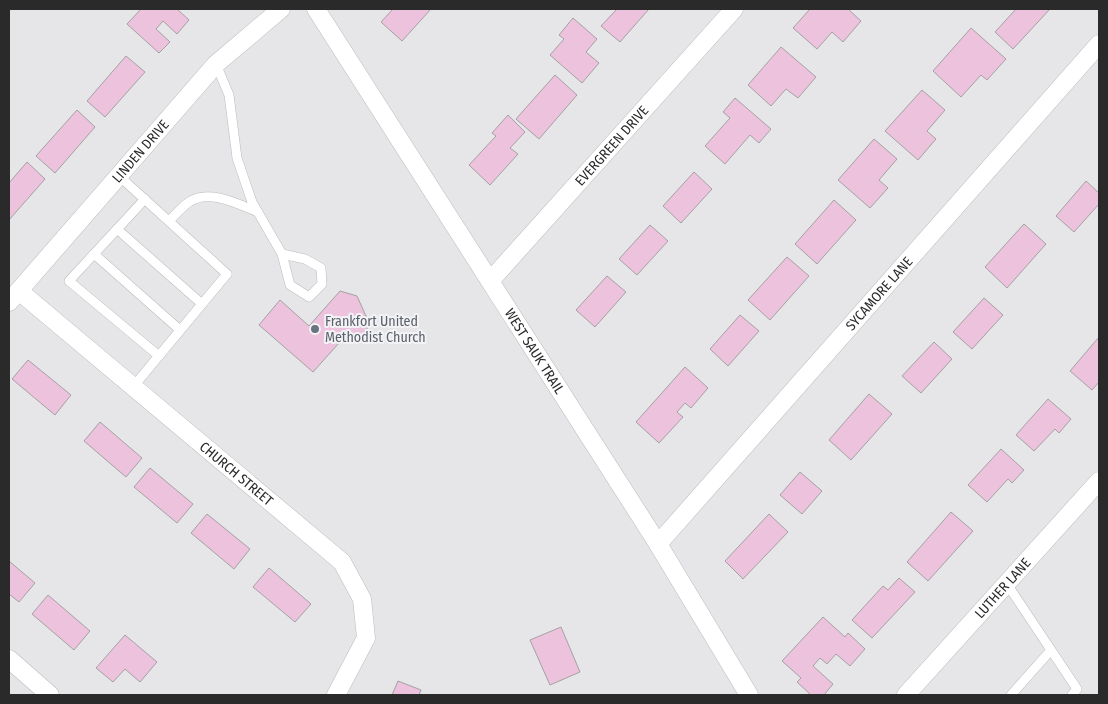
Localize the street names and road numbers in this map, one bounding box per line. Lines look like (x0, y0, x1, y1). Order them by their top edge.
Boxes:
street label: EVERGREEN DRIVE (572, 102, 652, 189)
street label: LINDEN DRIVE (109, 116, 173, 186)
street label: SYCAMORE LANE (842, 253, 917, 334)
street label: WEST SAUK TRAIL (501, 306, 568, 397)
street label: CHURCH STREET (196, 438, 277, 510)
street label: LUTHER LANE (971, 554, 1035, 622)

